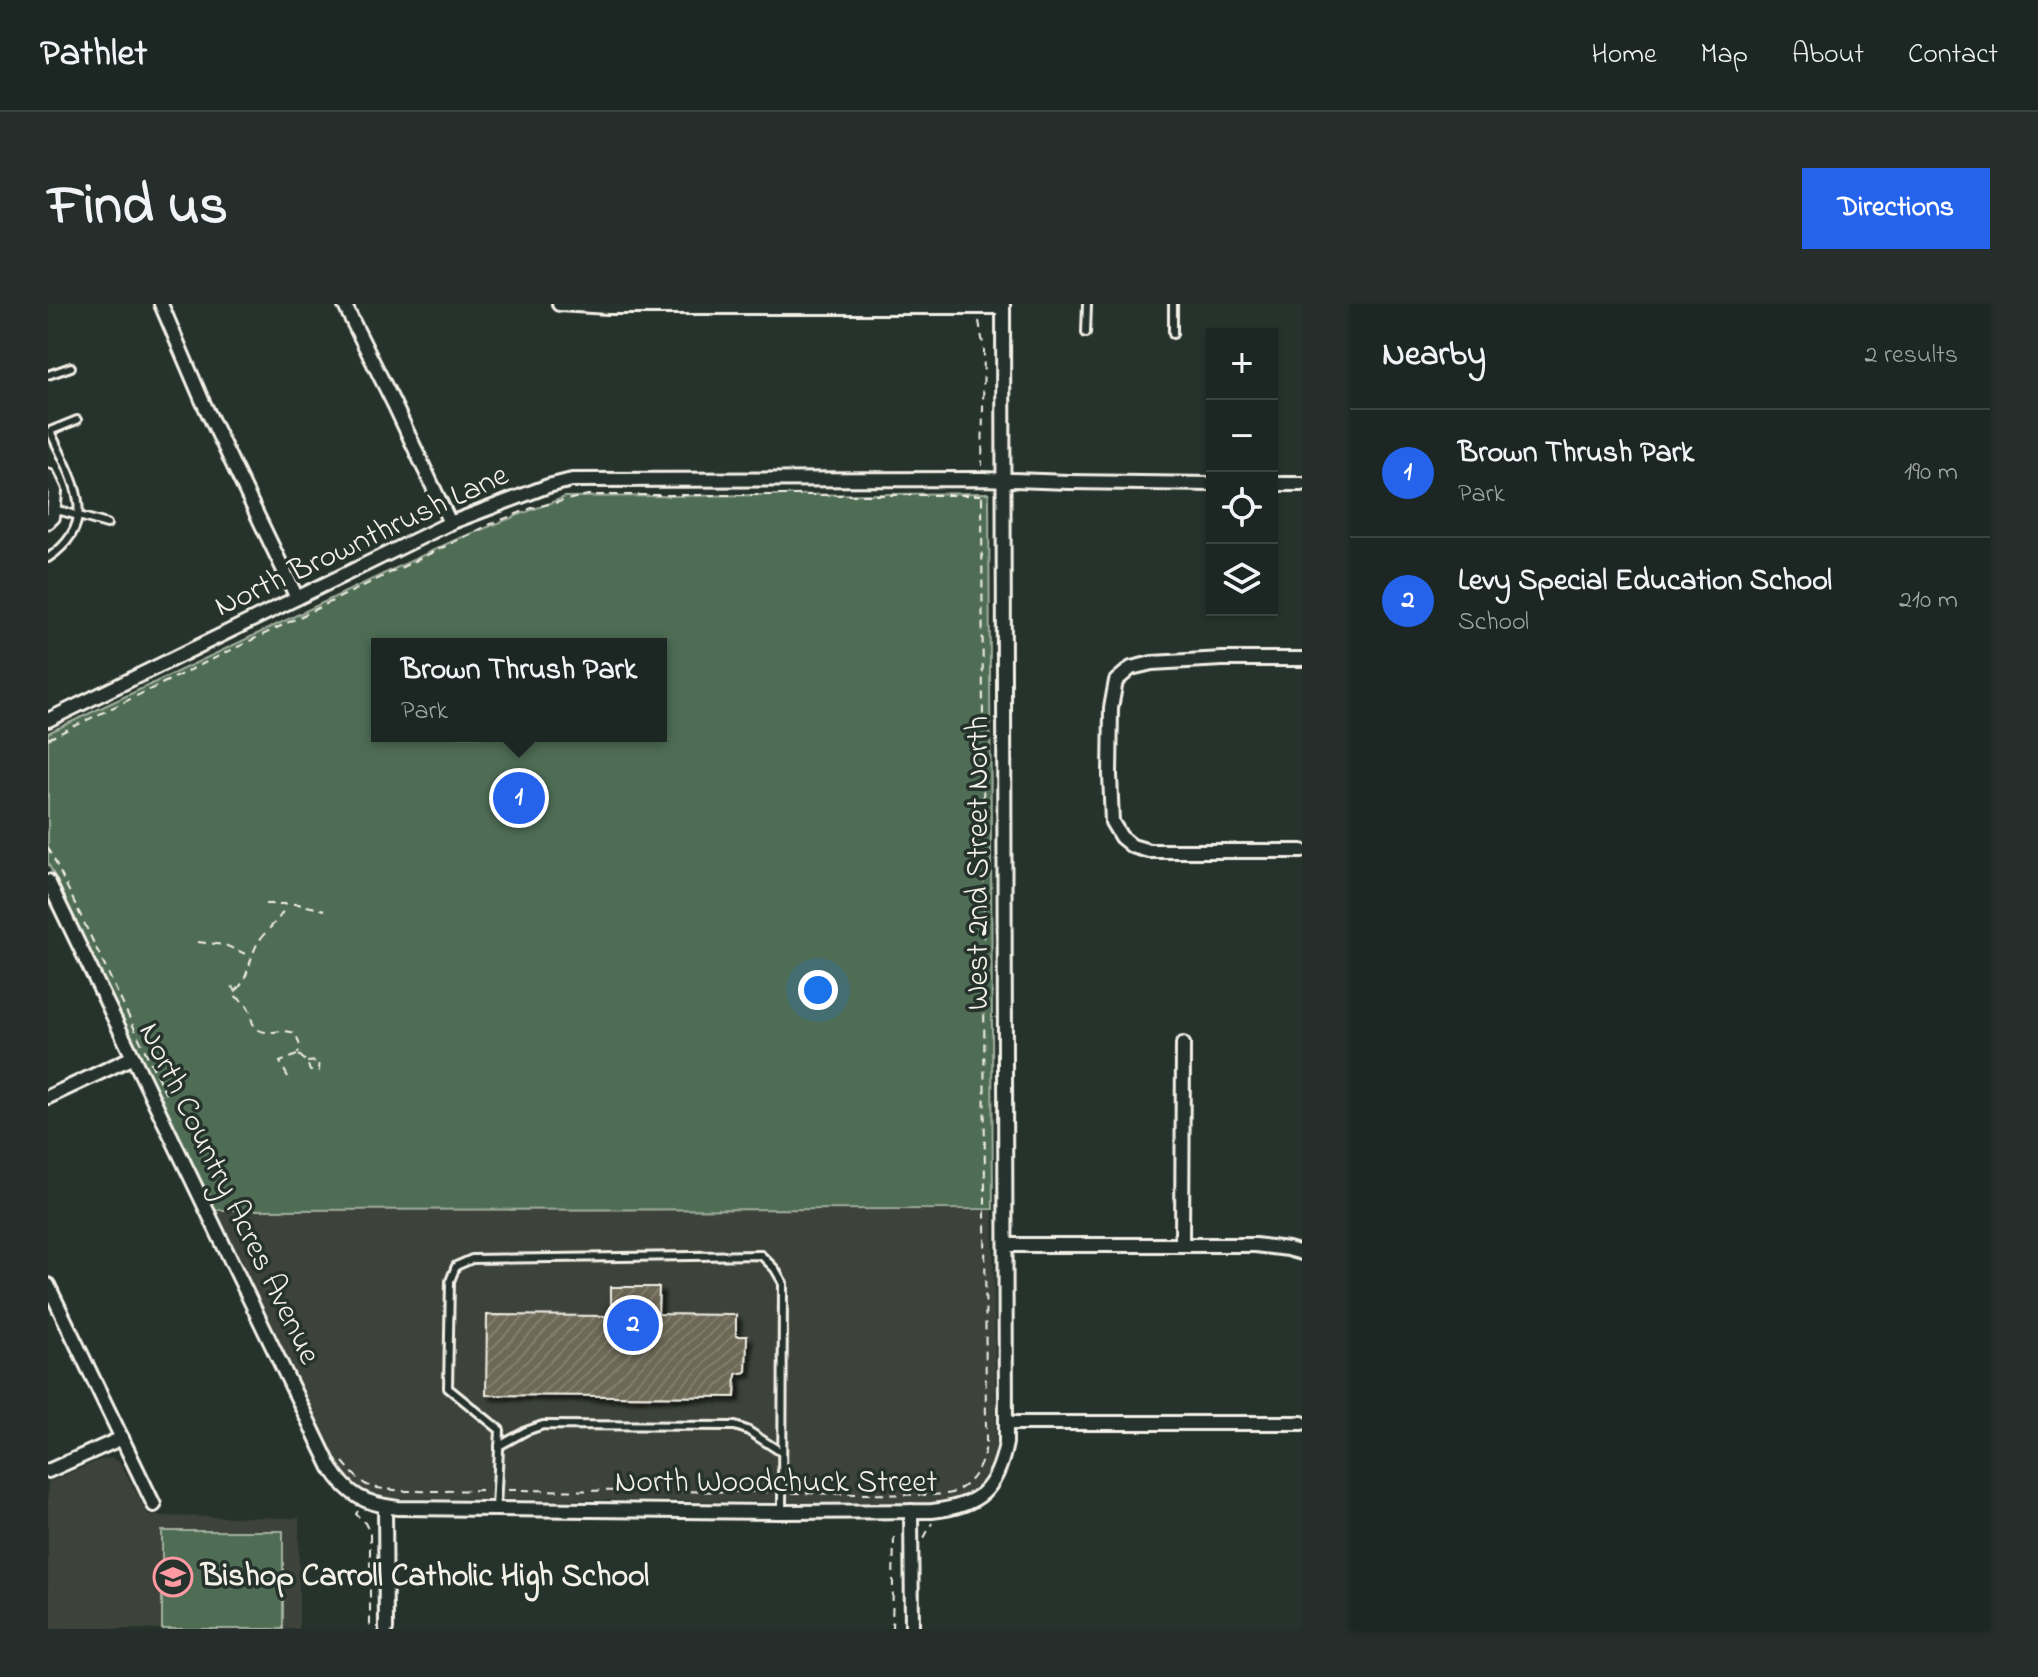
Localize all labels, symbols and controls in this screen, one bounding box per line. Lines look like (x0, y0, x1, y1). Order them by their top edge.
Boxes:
text: Pathlet (40, 27, 147, 83)
text: Home (1591, 35, 1657, 76)
text: Map (1701, 35, 1748, 76)
text: About (1792, 35, 1864, 76)
text: Contact (1908, 35, 1998, 76)
text: Find us (48, 168, 228, 249)
button: Directions (1802, 168, 1990, 249)
map controls (1206, 328, 1278, 616)
button: + (1206, 328, 1278, 400)
text: Nearby (1382, 331, 1486, 381)
text: 2 results (1865, 337, 1958, 375)
button: − (1206, 400, 1278, 472)
text: Brown Thrush Park (1458, 432, 1694, 476)
street label: North Brownthrush Lane (207, 453, 517, 631)
text: 1 (1404, 454, 1412, 492)
text: 190 m (1904, 454, 1958, 492)
button: locate (1206, 472, 1278, 544)
text: Park (1458, 476, 1505, 514)
button: layers (1206, 544, 1278, 616)
text: Levy Special Education School (1458, 560, 1832, 604)
text: 2 (1402, 582, 1414, 620)
text: 210 m (1899, 582, 1958, 620)
text: School (1458, 604, 1529, 642)
popup (371, 638, 667, 742)
text: Brown Thrush Park (401, 649, 637, 693)
text: Park (401, 693, 448, 731)
street label: West 2nd Street North (956, 716, 1003, 1010)
pin: 1 (493, 768, 545, 828)
your location (798, 970, 838, 1010)
street label: North Country Acres Avenue (125, 1015, 332, 1373)
pin: 2 (607, 1295, 659, 1355)
street label: North Woodchuck Street (615, 1460, 938, 1507)
place label: Bishop Carroll Catholic High School (199, 1554, 649, 1602)
school or university icon: Bishop Carroll Catholic High School (152, 1556, 194, 1598)

